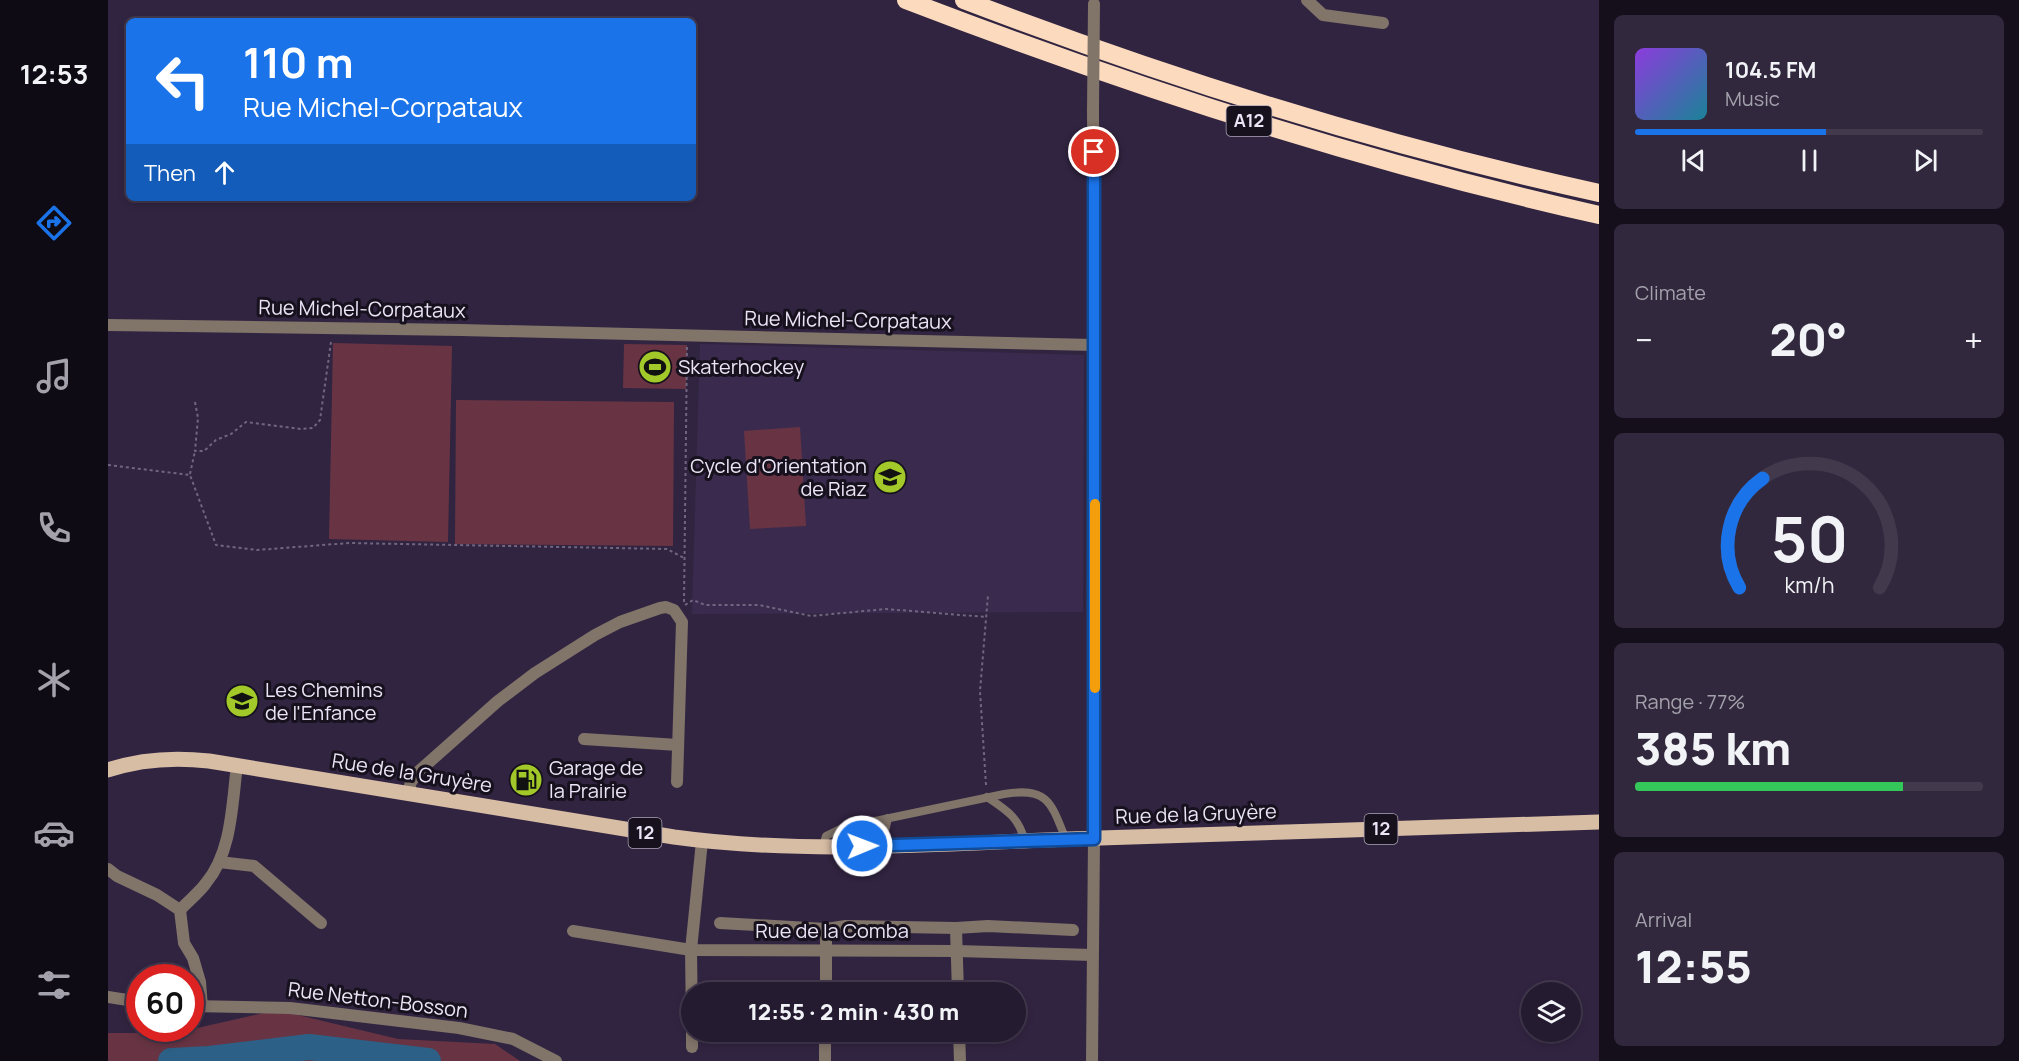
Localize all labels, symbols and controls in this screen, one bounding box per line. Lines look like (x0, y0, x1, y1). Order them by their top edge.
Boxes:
text: 110 m (243, 33, 354, 91)
icon: left (144, 42, 222, 120)
text: 12:53 (20, 55, 88, 92)
text: 104.5 FM (1725, 55, 1816, 85)
text: Music (1725, 85, 1780, 112)
text: Rue Michel-Corpataux (243, 88, 523, 125)
road number: A12 (1226, 106, 1272, 136)
pin (1068, 126, 1119, 177)
icon: arrive (1077, 135, 1110, 168)
icon: previous (1677, 144, 1710, 177)
icon: pause (1793, 144, 1826, 177)
icon: next (1909, 144, 1942, 177)
icon: ahead (208, 156, 241, 189)
text: Then (144, 158, 196, 188)
icon: directions (33, 202, 75, 244)
text: Climate (1635, 279, 1706, 306)
street label: Rue Michel-Corpataux (258, 293, 466, 324)
street label: Rue Michel-Corpataux (744, 304, 952, 335)
text: 20° (1770, 308, 1847, 370)
text: − (1635, 317, 1653, 362)
text: + (1964, 317, 1983, 362)
sports icon: Skaterhockey (637, 349, 673, 385)
place label: Skaterhockey (678, 353, 805, 380)
icon: music (33, 355, 75, 397)
place label: Cycle d'Orientation de Riaz (690, 452, 867, 502)
school or university icon: Cycle d'Orientation de Riaz (872, 459, 908, 495)
text: 50 (1770, 495, 1848, 581)
icon: phone (33, 507, 75, 549)
text: km/h (1784, 570, 1834, 599)
icon: climate (33, 659, 75, 701)
place label: Les Chemins de l'Enfance (265, 676, 383, 726)
school or university icon: Les Chemins de l'Enfance (224, 683, 260, 719)
text: Range · 77% (1635, 688, 1745, 715)
text: 385 km (1635, 717, 1791, 779)
street label: Rue de la Gruyère (330, 747, 494, 798)
place label: Garage de la Prairie (549, 754, 643, 804)
fuel station icon: Garage de la Prairie (508, 762, 544, 798)
street label: Rue de la Gruyère (1115, 797, 1277, 830)
icon: car (33, 812, 75, 854)
position arrow (830, 814, 894, 878)
road number: 12 (1364, 814, 1398, 844)
road number: 12 (628, 818, 662, 848)
text: Arrival (1635, 906, 1692, 933)
street label: Rue de la Comba (755, 917, 909, 944)
text: 12:55 (1635, 935, 1752, 997)
icon: filters (33, 964, 75, 1006)
speed limit sign: 60 (126, 964, 204, 1042)
street label: Rue Netton-Bosson (286, 975, 470, 1024)
map controls (1521, 982, 1581, 1042)
button: layers (1521, 982, 1581, 1042)
text: 12:55 · 2 min · 430 m (748, 997, 959, 1027)

